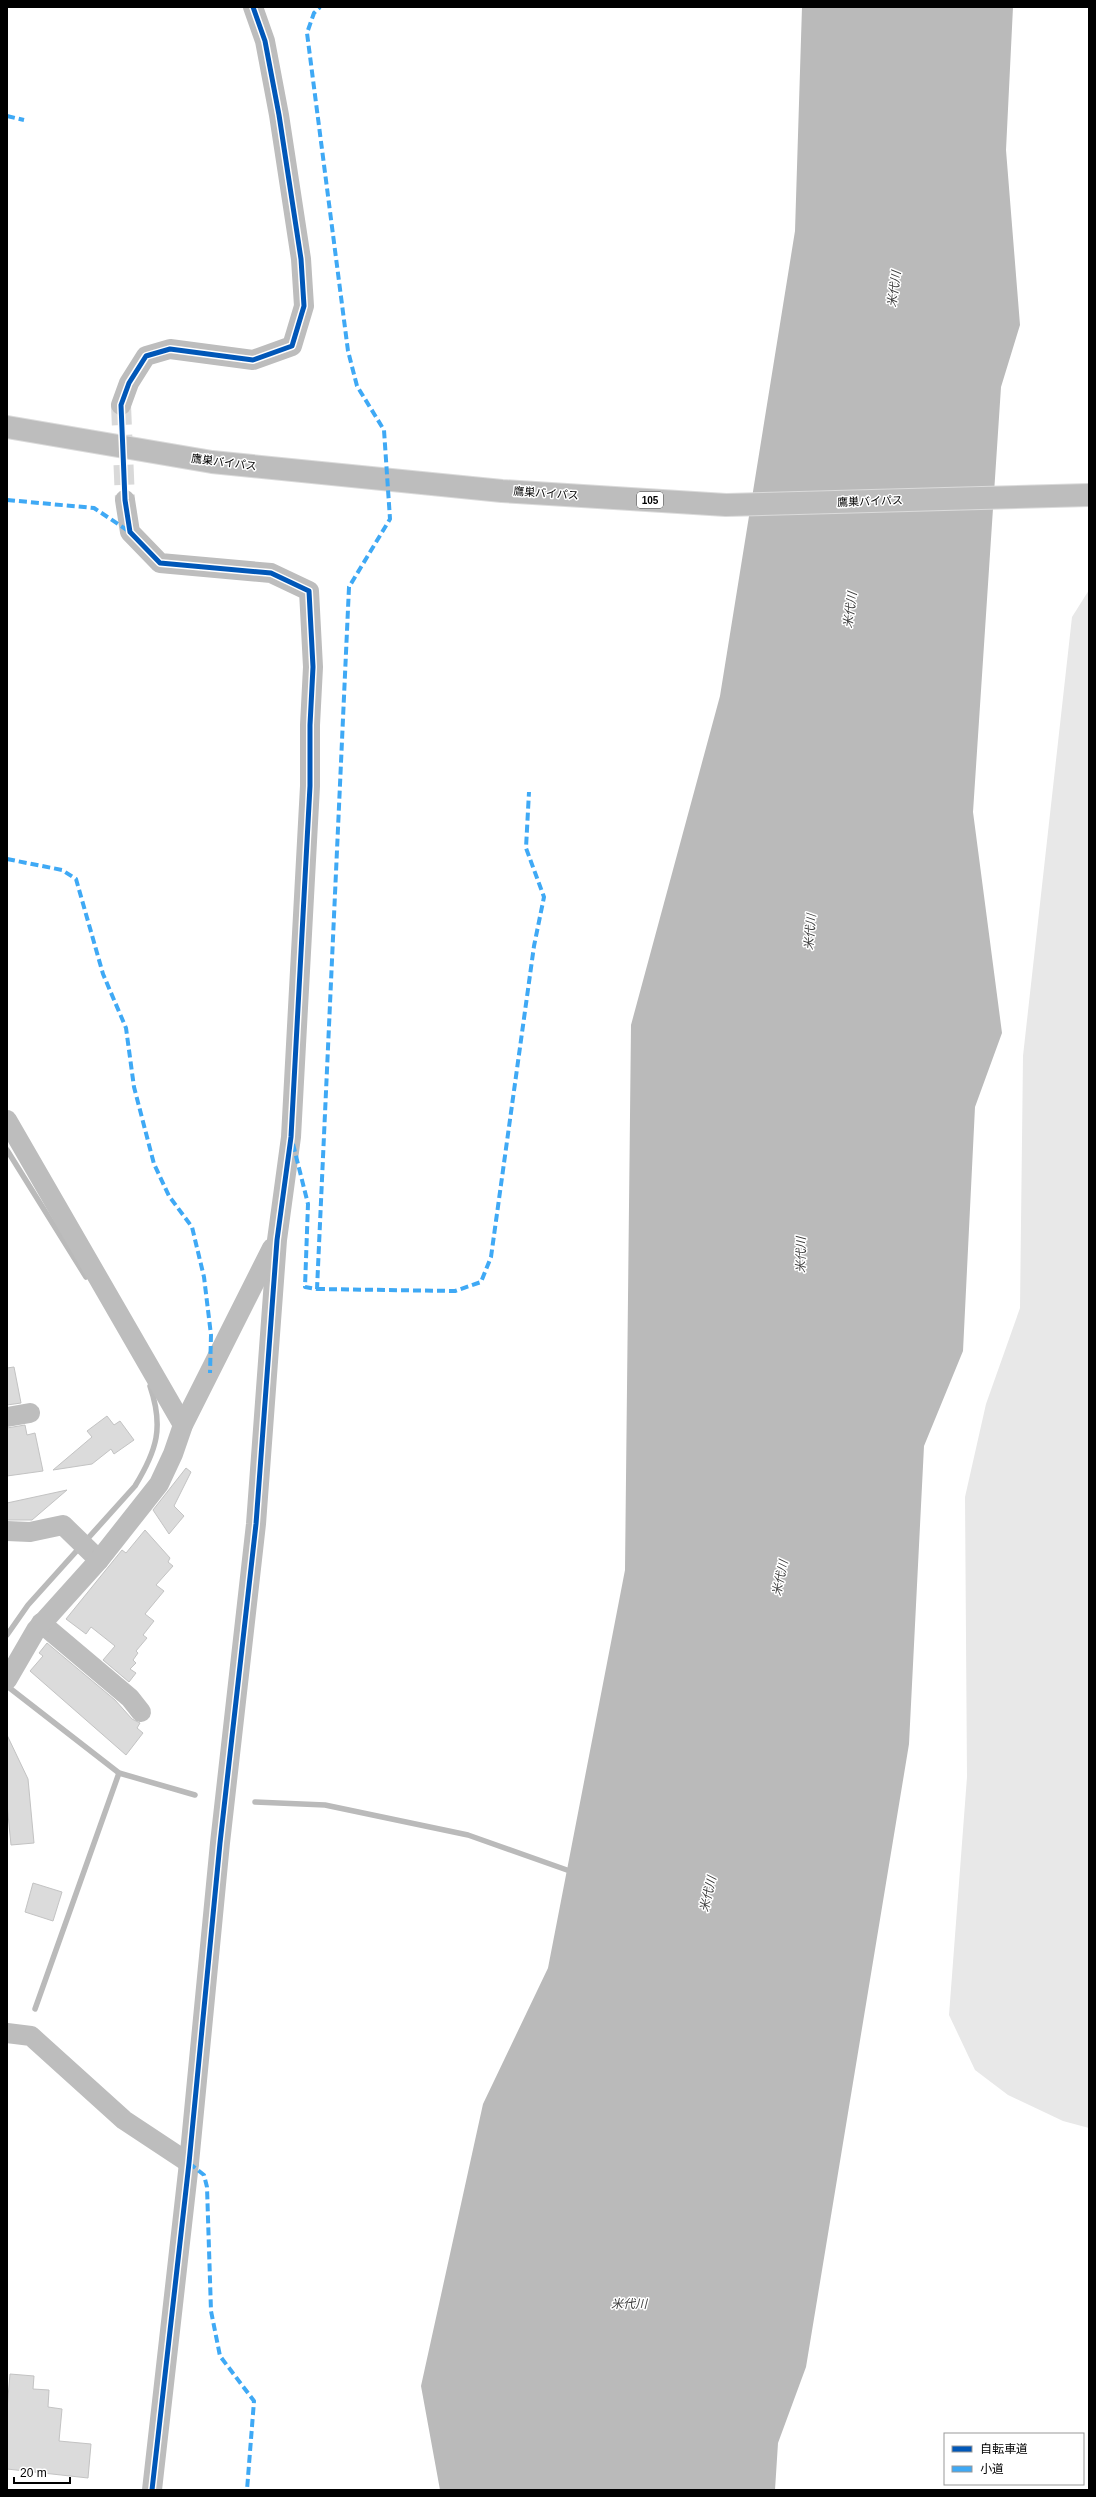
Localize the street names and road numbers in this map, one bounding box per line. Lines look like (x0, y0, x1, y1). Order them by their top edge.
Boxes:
street label: 鷹巣バイパス (191, 452, 257, 472)
street label: 鷹巣バイパス (513, 485, 579, 501)
road number: 105 (637, 492, 663, 508)
street label: 鷹巣バイパス (837, 494, 903, 508)

